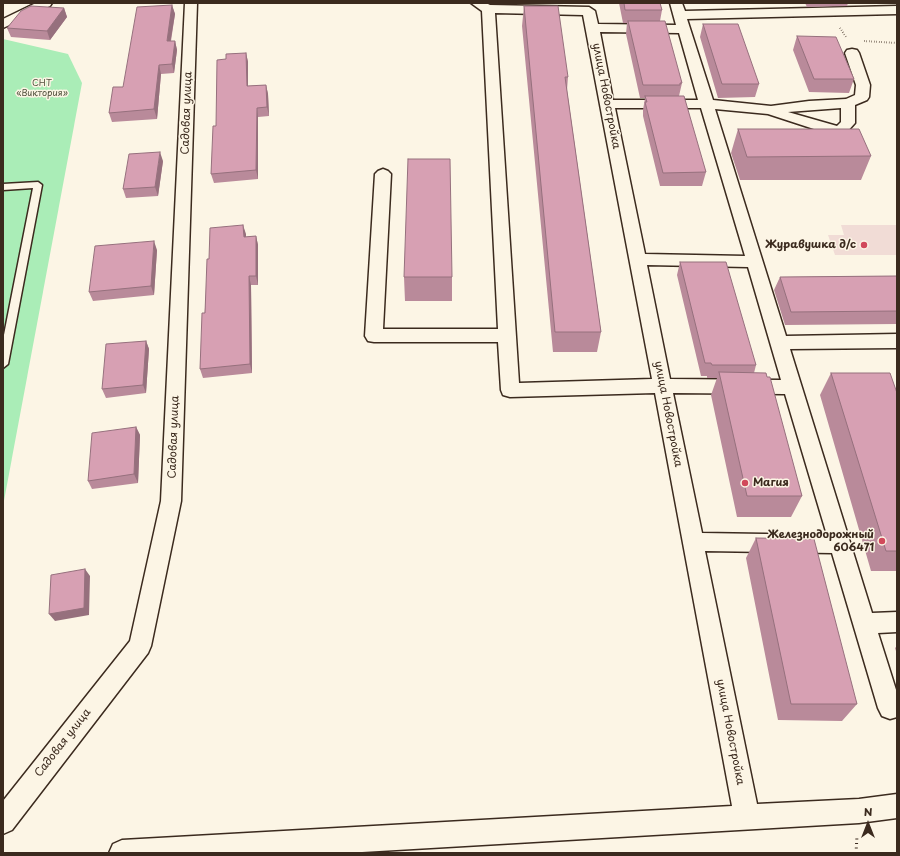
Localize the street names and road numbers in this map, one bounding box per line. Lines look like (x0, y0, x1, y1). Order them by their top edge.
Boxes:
street label: улица Новостройка (589, 42, 623, 150)
street label: Садовая улица (179, 71, 195, 155)
street label: улица Новостройка (651, 360, 685, 468)
street label: Садовая улица (166, 395, 182, 479)
street label: улица Новостройка (713, 678, 747, 786)
street label: Садовая улица (32, 706, 94, 780)

